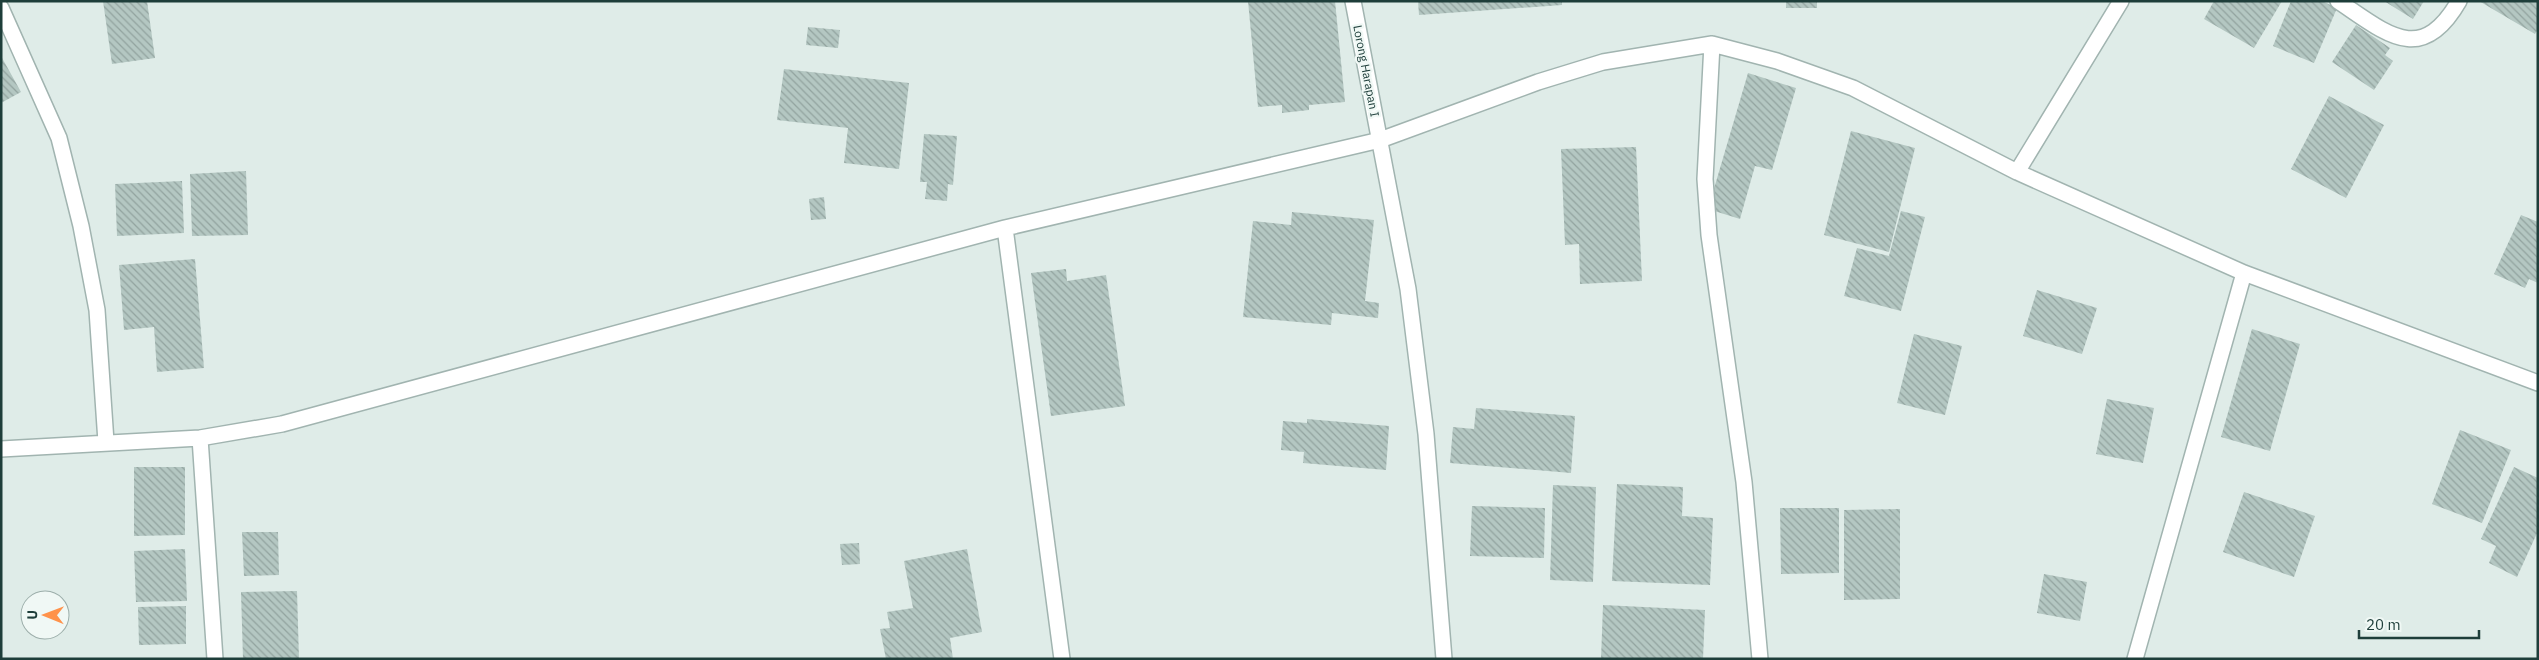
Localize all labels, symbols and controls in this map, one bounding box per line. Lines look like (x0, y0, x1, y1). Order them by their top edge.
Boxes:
street label: Lorong Harapan I (1350, 24, 1383, 118)
north arrow (20, 590, 70, 640)
scale bar (2359, 608, 2479, 640)
text: U (23, 610, 41, 620)
text: 20 m (2366, 615, 2401, 634)

